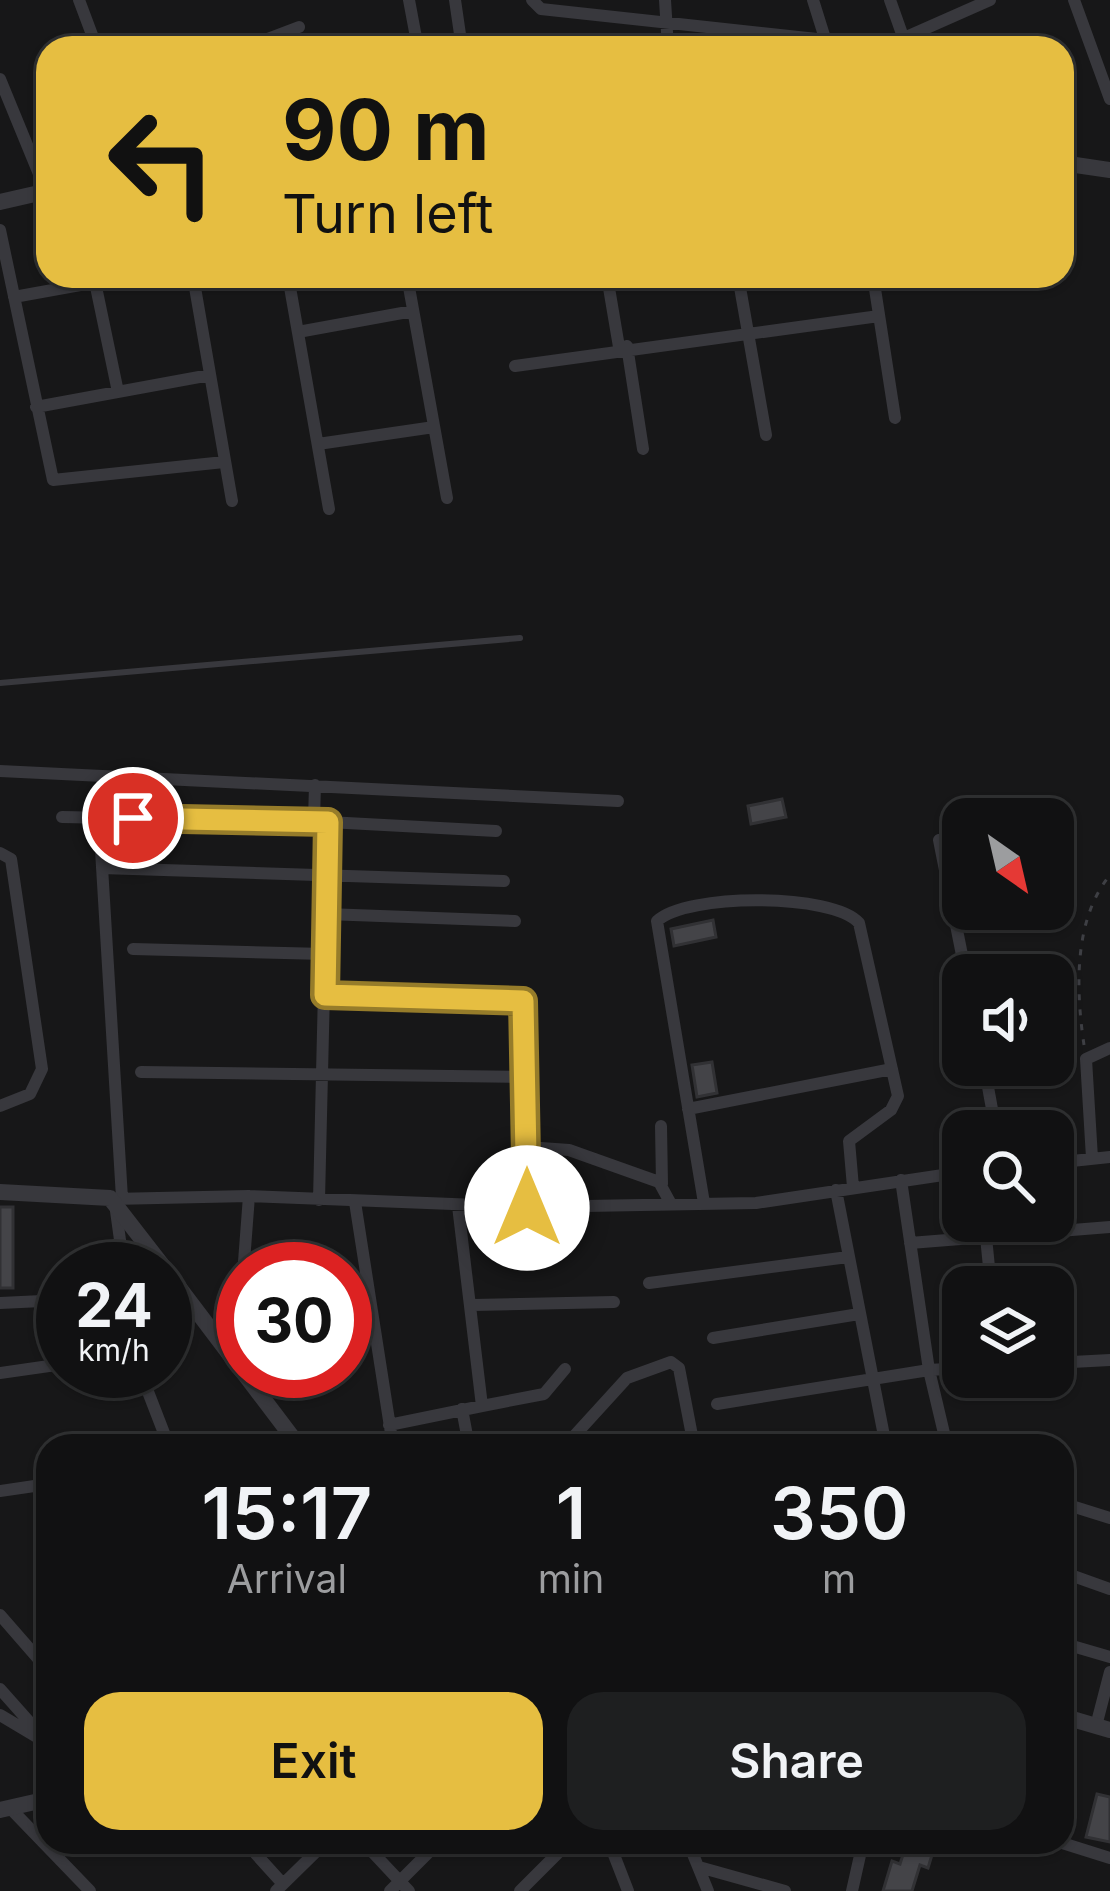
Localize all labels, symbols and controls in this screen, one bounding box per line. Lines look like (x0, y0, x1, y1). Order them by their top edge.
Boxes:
text: 90 m (282, 79, 490, 180)
icon: left (84, 84, 240, 240)
text: Turn left (282, 181, 493, 246)
pin (82, 767, 184, 869)
icon: arrive (100, 785, 166, 851)
north arrow (942, 798, 1074, 930)
map controls (942, 798, 1074, 1398)
button: sound (942, 954, 1074, 1086)
button: search (942, 1110, 1074, 1242)
position arrow (464, 1145, 590, 1271)
speed limit sign: 30 (216, 1242, 372, 1398)
button: layers (942, 1266, 1074, 1398)
text: 24 (75, 1269, 153, 1341)
text: km/h (78, 1332, 150, 1368)
text: 15:17 (202, 1469, 372, 1556)
text: 1 (556, 1469, 586, 1556)
text: 350 (770, 1469, 908, 1556)
text: Arrival (227, 1555, 347, 1602)
text: min (538, 1555, 604, 1602)
text: m (822, 1555, 856, 1602)
button: Exit (84, 1692, 543, 1830)
button: Share (567, 1692, 1026, 1830)

